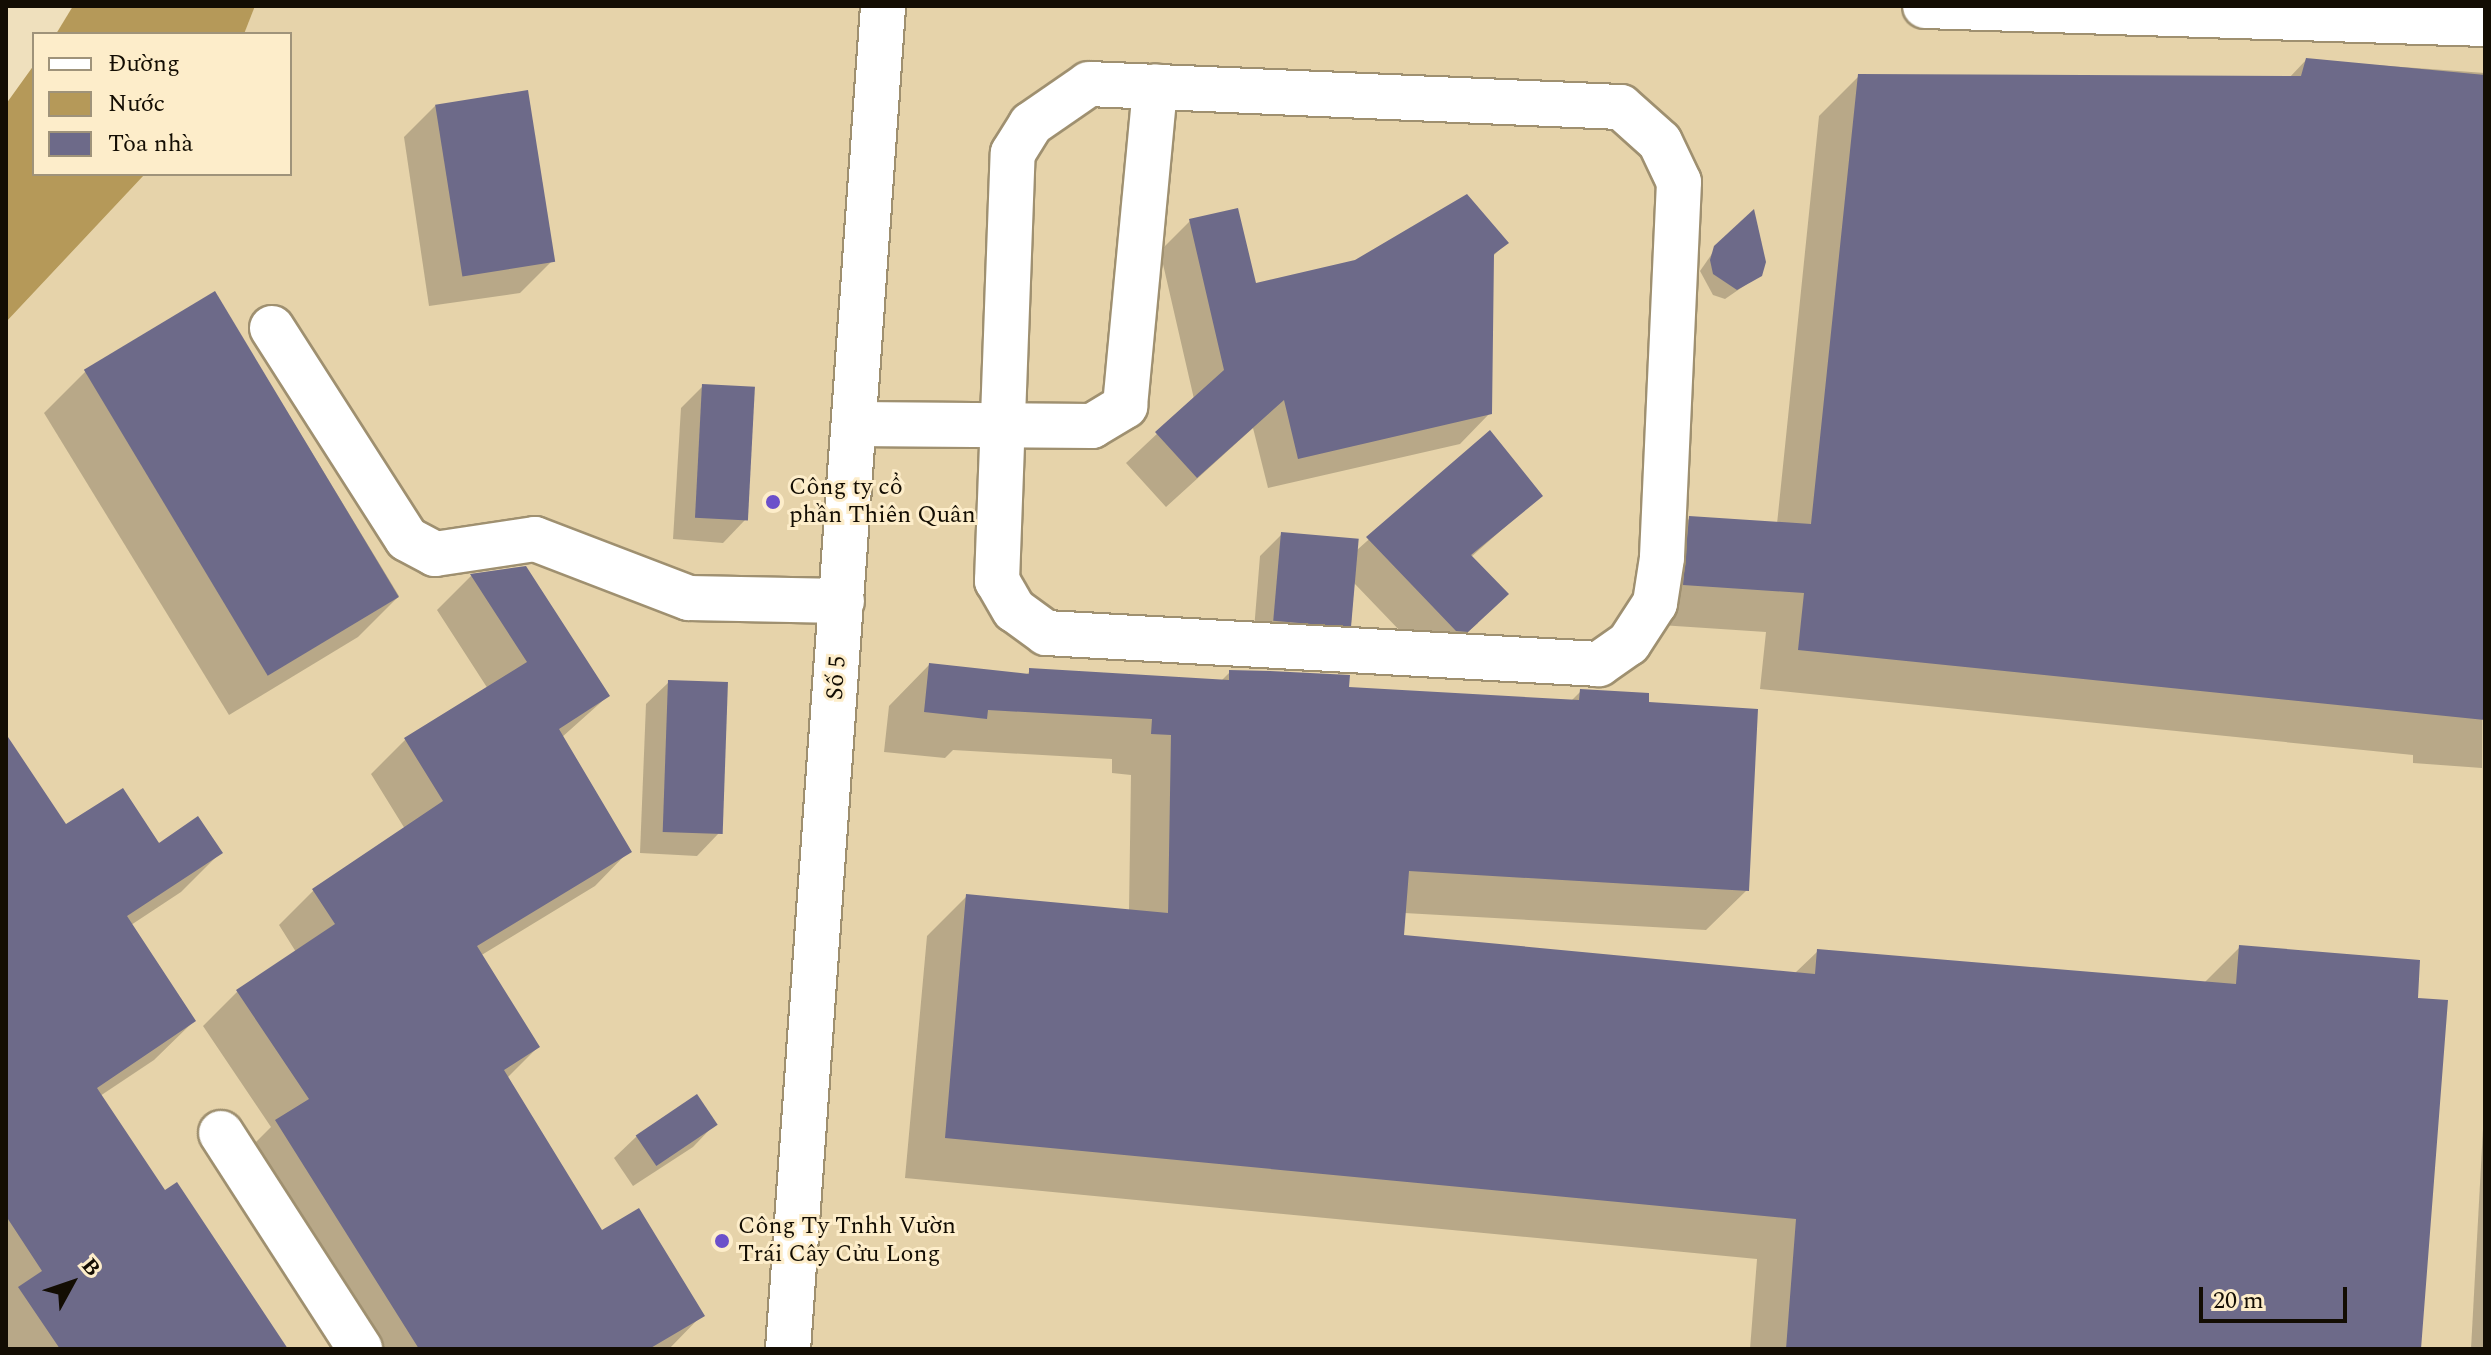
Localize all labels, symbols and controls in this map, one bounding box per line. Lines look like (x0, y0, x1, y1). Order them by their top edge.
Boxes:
legend (32, 32, 292, 176)
text: Đường (108, 46, 180, 82)
text: Nước (108, 86, 165, 122)
text: Tòa nhà (108, 126, 193, 162)
place label: Công ty cổ phần Thiên Quân (789, 474, 976, 530)
marker: Công ty cổ phần Thiên Quân (764, 493, 782, 511)
street label: Số 5 (821, 655, 853, 701)
place label: Công Ty Tnhh Vườn Trái Cây Cửu Long (738, 1213, 956, 1269)
marker: Công Ty Tnhh Vườn Trái Cây Cửu Long (713, 1232, 731, 1250)
north arrow (32, 1243, 112, 1323)
text: B (73, 1251, 108, 1284)
scale bar (2203, 1271, 2351, 1321)
text: 20 m (2213, 1283, 2264, 1319)

